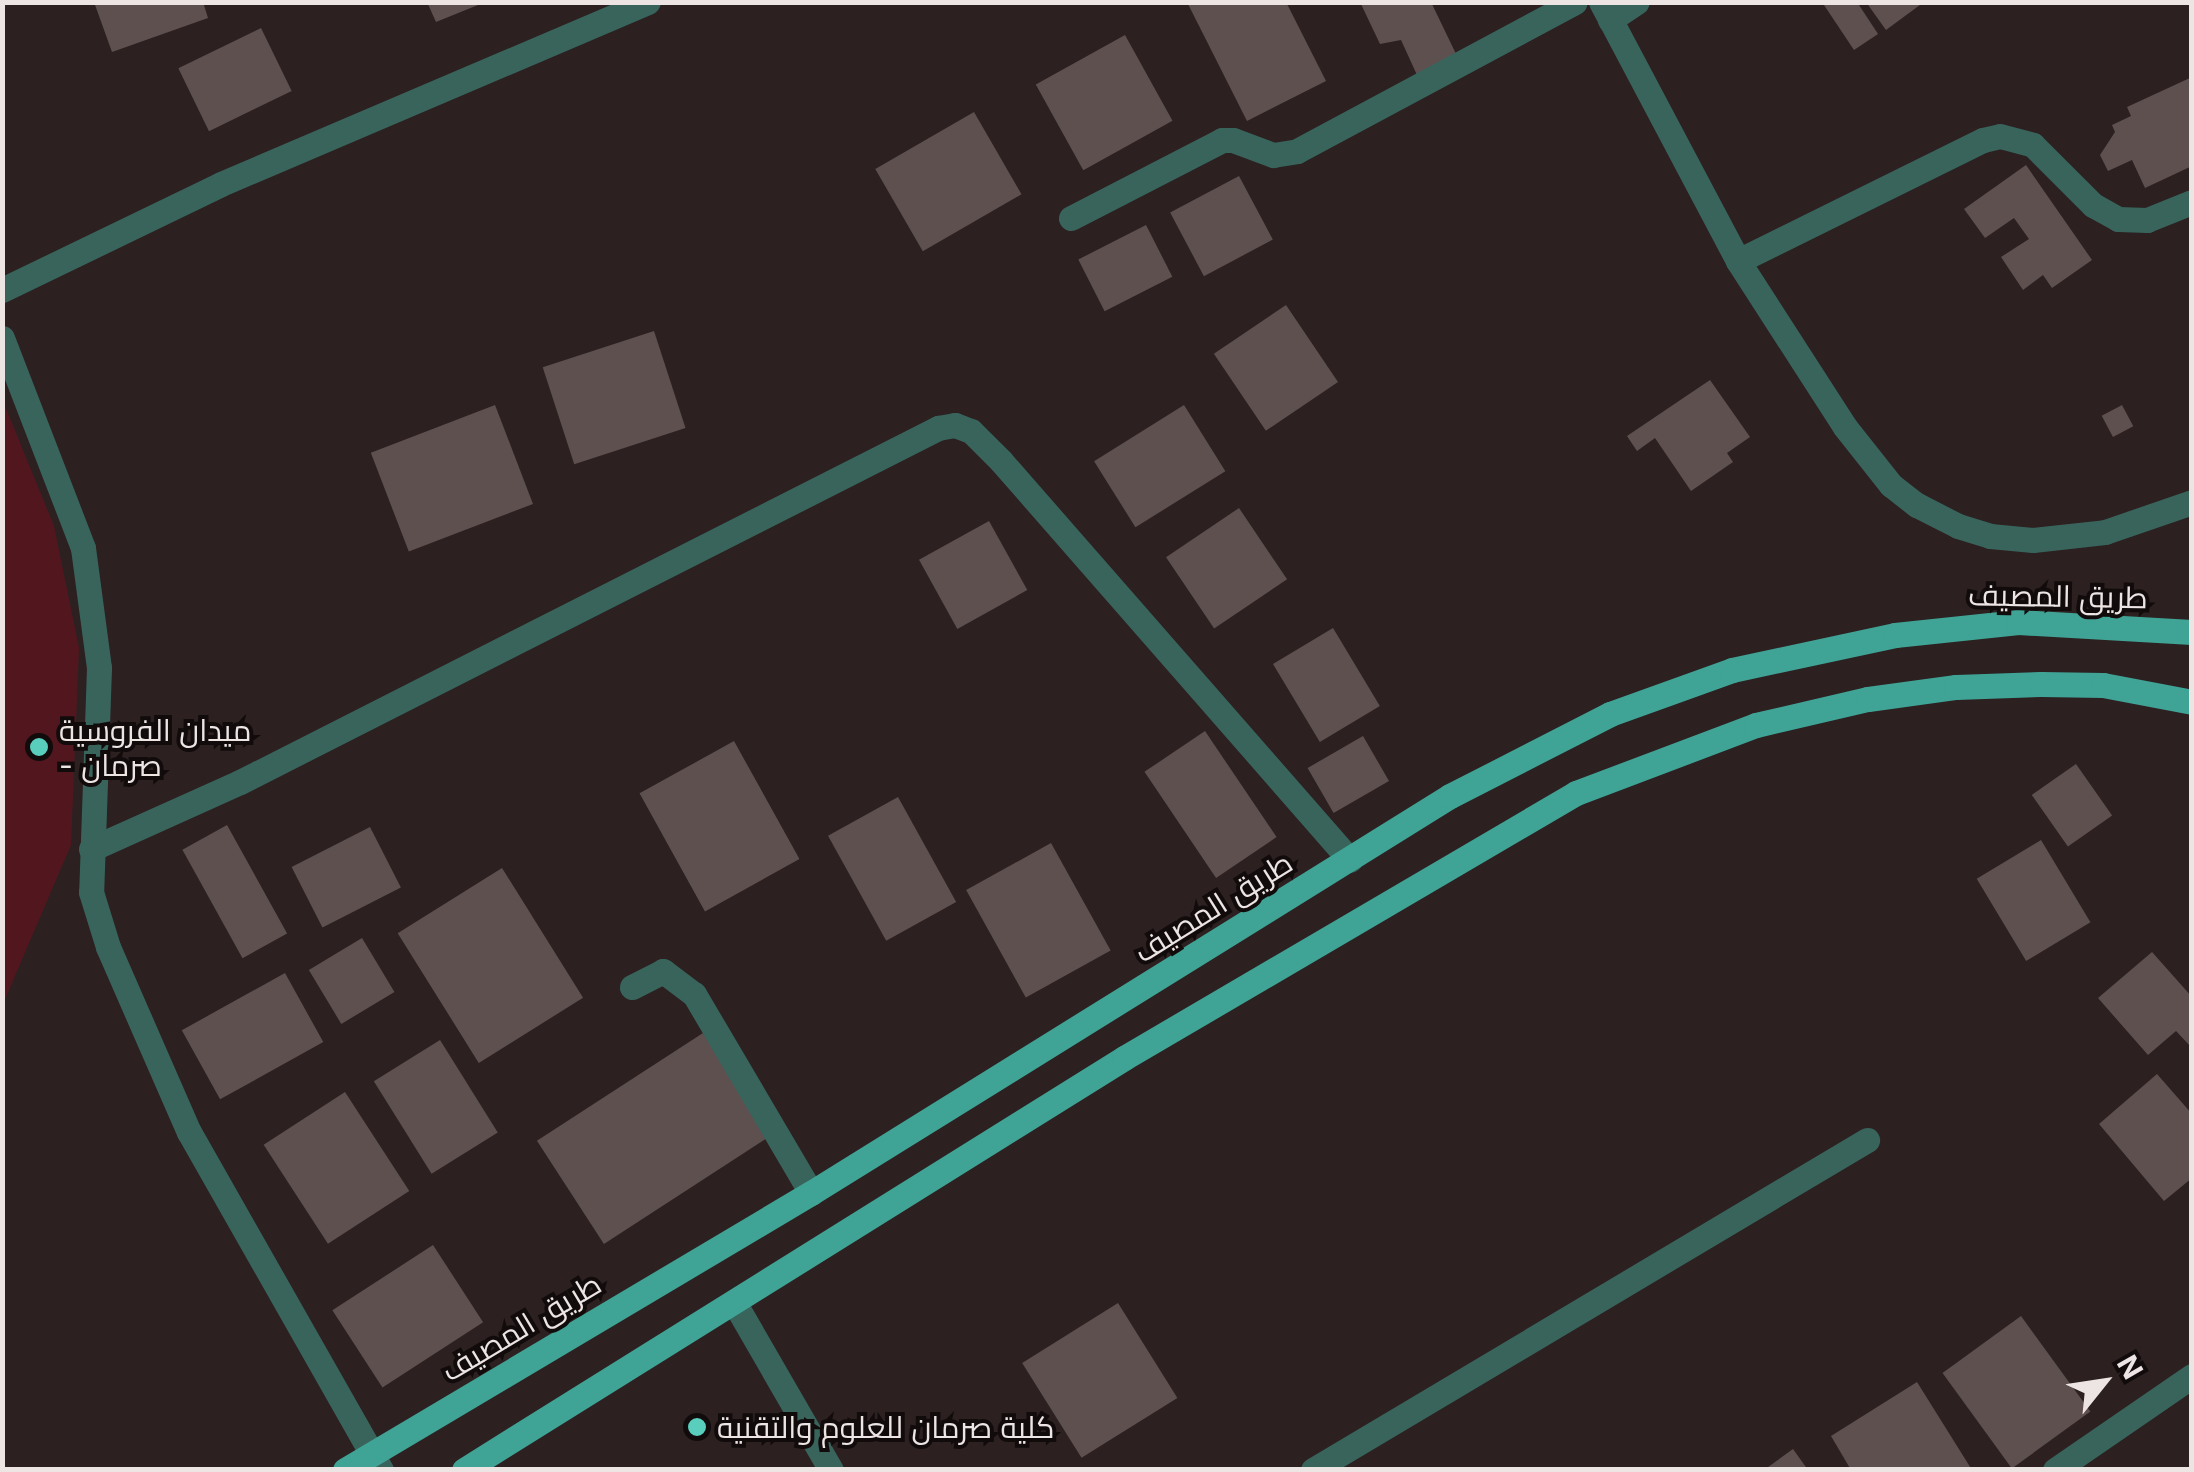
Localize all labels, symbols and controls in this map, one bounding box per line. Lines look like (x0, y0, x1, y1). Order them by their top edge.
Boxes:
street label: طريق المصيف (1968, 576, 2148, 616)
place label: ميدان الفروسية - صرمان (59, 712, 251, 782)
marker: ميدان الفروسية - صرمان (28, 736, 50, 758)
street label: طريق المصيف (1127, 844, 1299, 970)
street label: طريق المصيف (435, 1265, 607, 1389)
north arrow (2054, 1332, 2154, 1432)
text: N (2110, 1349, 2150, 1385)
place label: كلية صرمان للعلوم والتقنية (717, 1409, 1055, 1445)
marker: كلية صرمان للعلوم والتقنية (686, 1416, 708, 1438)

